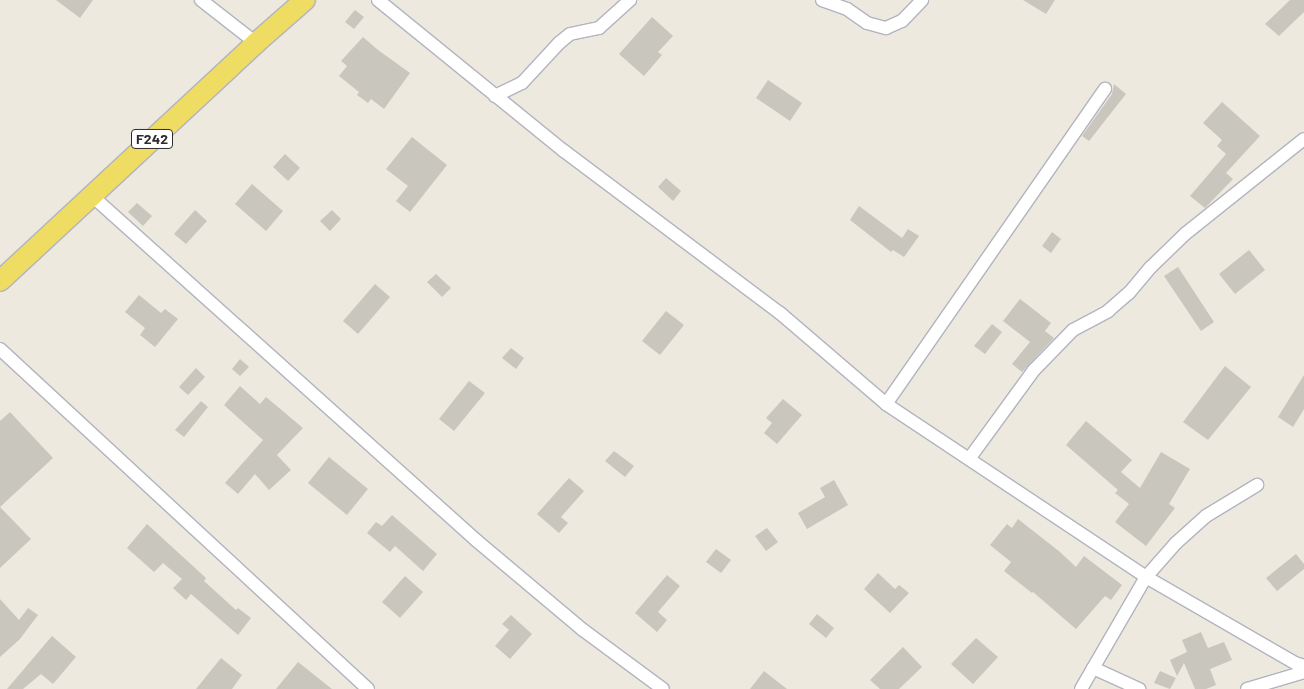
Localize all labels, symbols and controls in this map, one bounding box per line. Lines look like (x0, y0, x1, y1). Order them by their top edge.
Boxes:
road number: F242 (131, 128, 173, 150)

